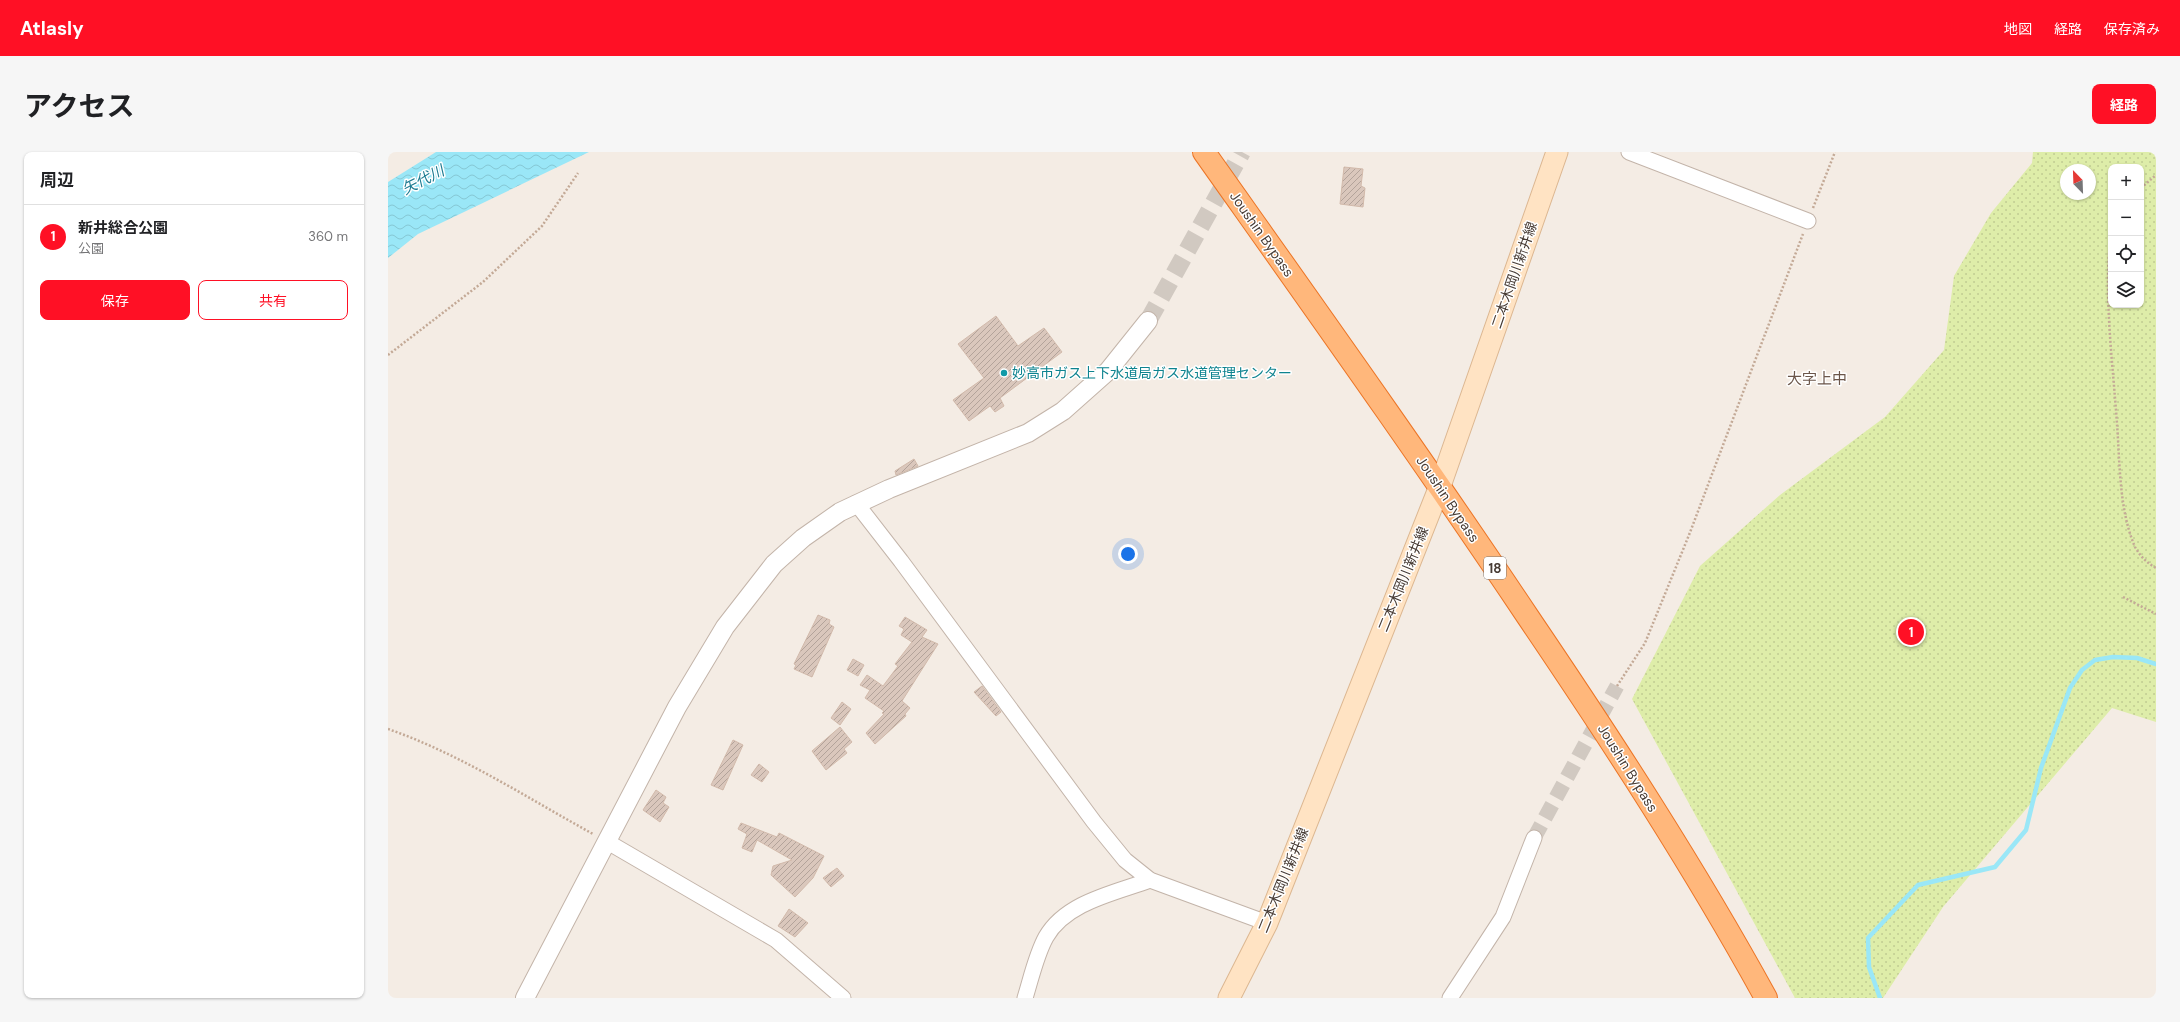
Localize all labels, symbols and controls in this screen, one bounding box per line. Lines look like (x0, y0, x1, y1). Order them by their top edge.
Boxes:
text: Atlasly (20, 16, 84, 41)
text: 地図 (2004, 20, 2032, 38)
text: 経路 (2054, 20, 2082, 38)
text: 保存済み (2104, 20, 2160, 38)
button: 経路 (2092, 84, 2156, 124)
text: アクセス (24, 88, 135, 125)
water label: 矢代川 (398, 160, 449, 199)
north arrow (2060, 164, 2096, 200)
map controls (2108, 164, 2144, 308)
button: + (2108, 164, 2144, 200)
text: 周辺 (40, 169, 74, 191)
street label: Joushin Bypass (1226, 188, 1298, 280)
button: − (2108, 200, 2144, 236)
text: 新井総合公園 (78, 218, 168, 238)
street label: 二本木岡川新井線 (1487, 219, 1541, 331)
text: 1 (51, 228, 55, 245)
text: 360 m (308, 228, 348, 245)
button: locate (2108, 236, 2144, 272)
text: 公園 (78, 240, 104, 257)
button: layers (2108, 272, 2144, 308)
button: 保存 (40, 280, 190, 320)
button: 共有 (198, 280, 348, 320)
place label: 妙高市ガス上下水道局ガス水道管理センター (1012, 364, 1292, 382)
marker: 妙高市ガス上下水道局ガス水道管理センター (999, 368, 1009, 378)
district label: 大字上中 (1787, 369, 1847, 389)
street label: Joushin Bypass (1413, 452, 1483, 546)
street label: 二本木岡川新井線 (1374, 524, 1432, 634)
your location (1118, 544, 1138, 564)
road number: 18 (1484, 557, 1506, 579)
pin: 1 (1898, 617, 1924, 647)
street label: Joushin Bypass (1594, 721, 1662, 815)
street label: 二本木岡川新井線 (1254, 825, 1312, 935)

